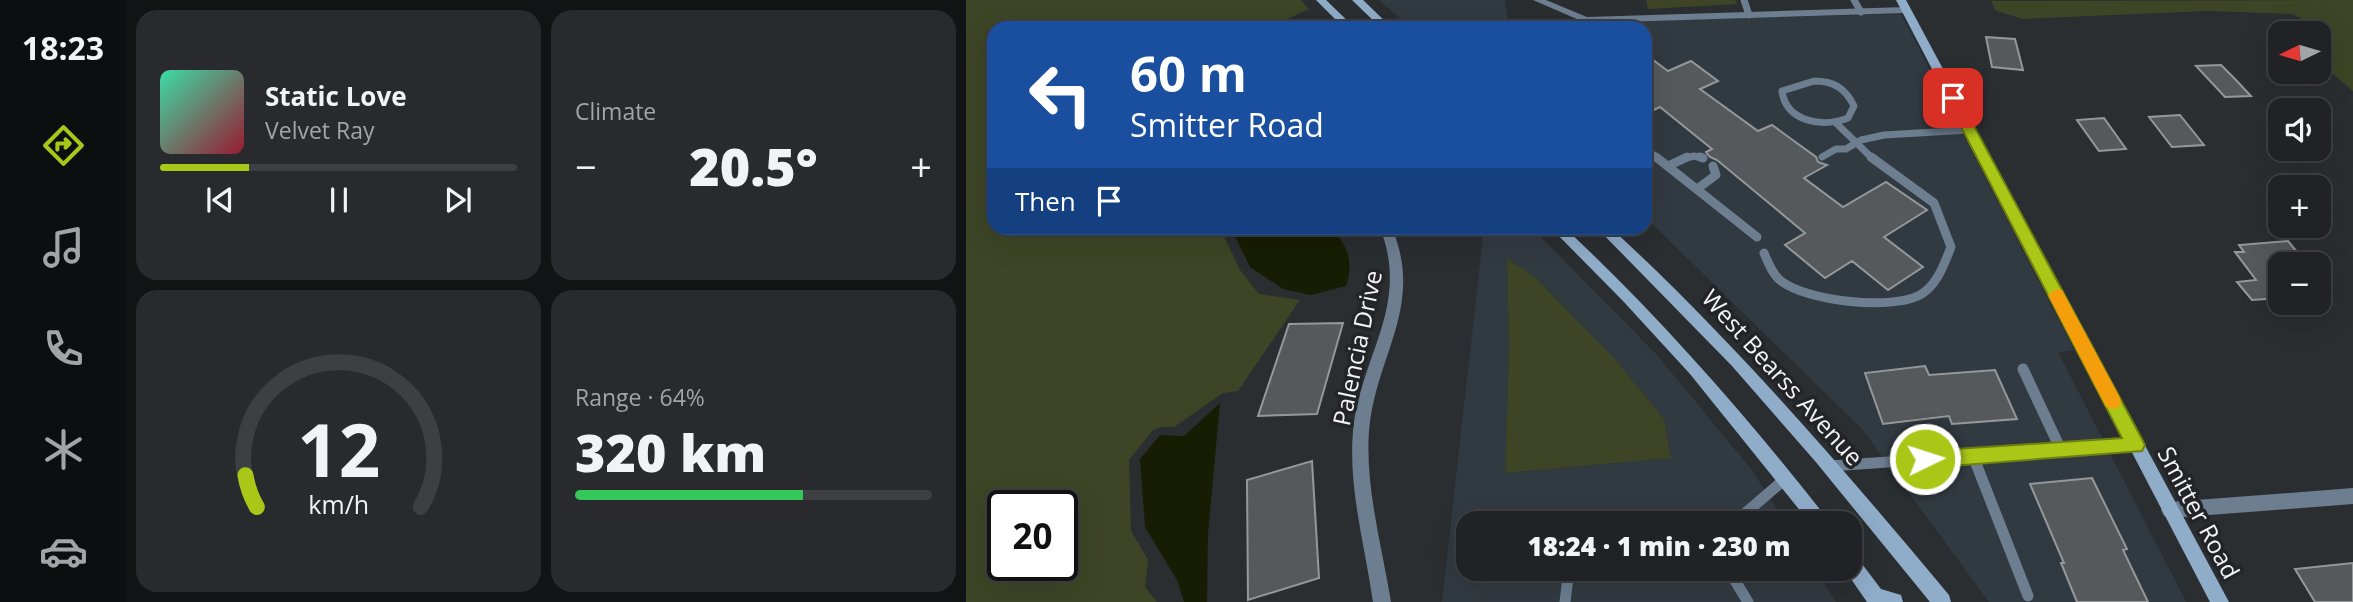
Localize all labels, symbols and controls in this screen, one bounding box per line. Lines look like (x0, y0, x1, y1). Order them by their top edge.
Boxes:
north arrow (2268, 21, 2331, 84)
map controls (2268, 21, 2331, 315)
text: 18:23 (22, 26, 104, 69)
text: 60 m (1130, 40, 1247, 106)
icon: left (1015, 49, 1106, 140)
pin (1923, 68, 1983, 128)
text: Static Love (265, 78, 407, 114)
icon: arrive (1934, 79, 1972, 117)
text: Climate (575, 95, 656, 127)
button: sound (2268, 98, 2331, 161)
text: Smitter Road (1130, 103, 1324, 146)
text: Velvet Ray (265, 114, 375, 146)
icon: directions (39, 121, 88, 170)
text: 20.5° (689, 130, 818, 201)
text: − (575, 140, 597, 192)
text: + (910, 140, 932, 192)
button: + (2268, 175, 2331, 238)
icon: previous (201, 181, 239, 219)
icon: pause (320, 181, 358, 219)
icon: next (439, 181, 477, 219)
icon: arrive (1090, 182, 1128, 220)
text: Then (1015, 183, 1076, 219)
icon: music (39, 223, 88, 272)
button: − (2268, 252, 2331, 315)
street label: Palencia Drive (1324, 267, 1389, 428)
street label: West Bearss Avenue (1695, 282, 1871, 472)
icon: phone (39, 324, 88, 373)
text: Range · 64% (575, 381, 705, 413)
text: 12 (297, 399, 380, 498)
text: 320 km (575, 416, 766, 487)
position arrow (1888, 422, 1962, 496)
icon: climate (39, 425, 88, 474)
street label: Smitter Road (2151, 440, 2248, 584)
text: km/h (308, 487, 369, 521)
speed limit sign: 20 (987, 490, 1078, 581)
icon: car (39, 527, 88, 576)
text: 18:24 · 1 min · 230 m (1528, 528, 1790, 564)

